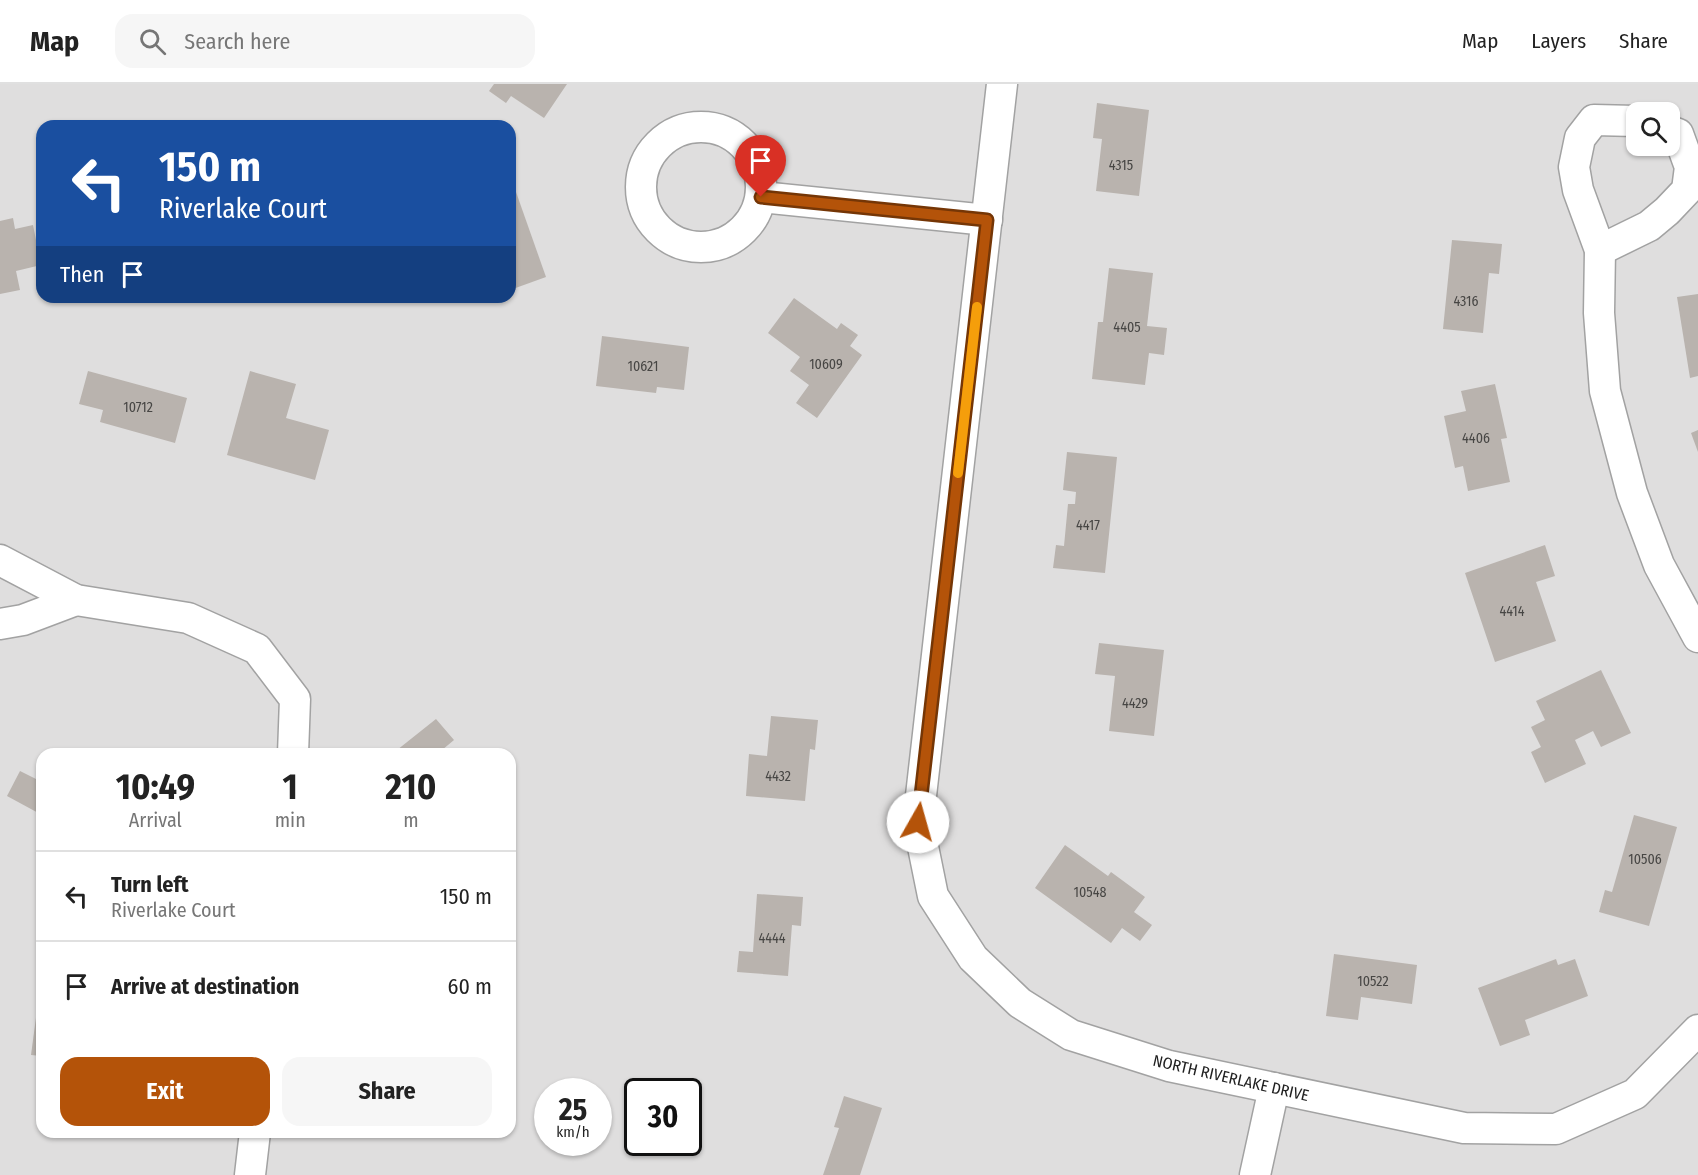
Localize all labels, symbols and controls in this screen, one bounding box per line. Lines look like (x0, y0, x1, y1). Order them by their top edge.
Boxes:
search box (115, 14, 535, 68)
text: Map (30, 25, 79, 58)
icon: search (136, 25, 169, 58)
text: Search here (184, 28, 290, 55)
text: Map (1462, 28, 1498, 54)
text: Layers (1531, 28, 1586, 54)
text: Share (1619, 28, 1668, 54)
map controls (1626, 102, 1680, 156)
button: search (1626, 102, 1680, 156)
pin (735, 135, 786, 197)
text: 150 m (159, 142, 261, 192)
icon: left (60, 144, 138, 222)
icon: arrive (744, 144, 777, 177)
house number: 4315 (1109, 157, 1133, 174)
text: Riverlake Court (159, 193, 327, 225)
icon: arrive (116, 258, 149, 291)
text: Then (60, 261, 104, 288)
house number: 4316 (1454, 293, 1479, 310)
house number: 4405 (1113, 319, 1141, 336)
house number: 10609 (809, 356, 843, 373)
house number: 10621 (628, 358, 658, 375)
house number: 10712 (123, 399, 153, 416)
house number: 4406 (1462, 430, 1490, 447)
house number: 4417 (1076, 517, 1100, 534)
house number: 4414 (1499, 603, 1525, 620)
house number: 4429 (1122, 695, 1148, 712)
text: 10:49 (116, 765, 195, 809)
text: 1 (283, 765, 298, 809)
text: 210 (385, 765, 436, 809)
house number: 4432 (765, 768, 791, 785)
position arrow (886, 790, 950, 854)
text: Arrival (129, 808, 182, 832)
text: min (275, 808, 306, 832)
text: m (403, 808, 419, 832)
house number: 10506 (1628, 851, 1662, 868)
text: Turn left (111, 871, 189, 898)
icon: left (60, 880, 93, 913)
text: 150 m (440, 883, 492, 910)
house number: 10548 (1074, 884, 1106, 901)
text: Riverlake Court (111, 898, 236, 922)
house number: 4444 (758, 930, 786, 947)
icon: arrive (60, 970, 93, 1003)
text: Arrive at destination (111, 973, 299, 1000)
text: 60 m (448, 973, 492, 1000)
house number: 10522 (1357, 973, 1389, 990)
street label: NORTH RIVERLAKE DRIVE (1151, 1051, 1311, 1105)
button: Exit (60, 1057, 270, 1126)
button: Share (282, 1057, 492, 1126)
speed limit sign: 30 (624, 1078, 702, 1156)
text: 25 (559, 1092, 587, 1128)
text: km/h (556, 1123, 590, 1141)

